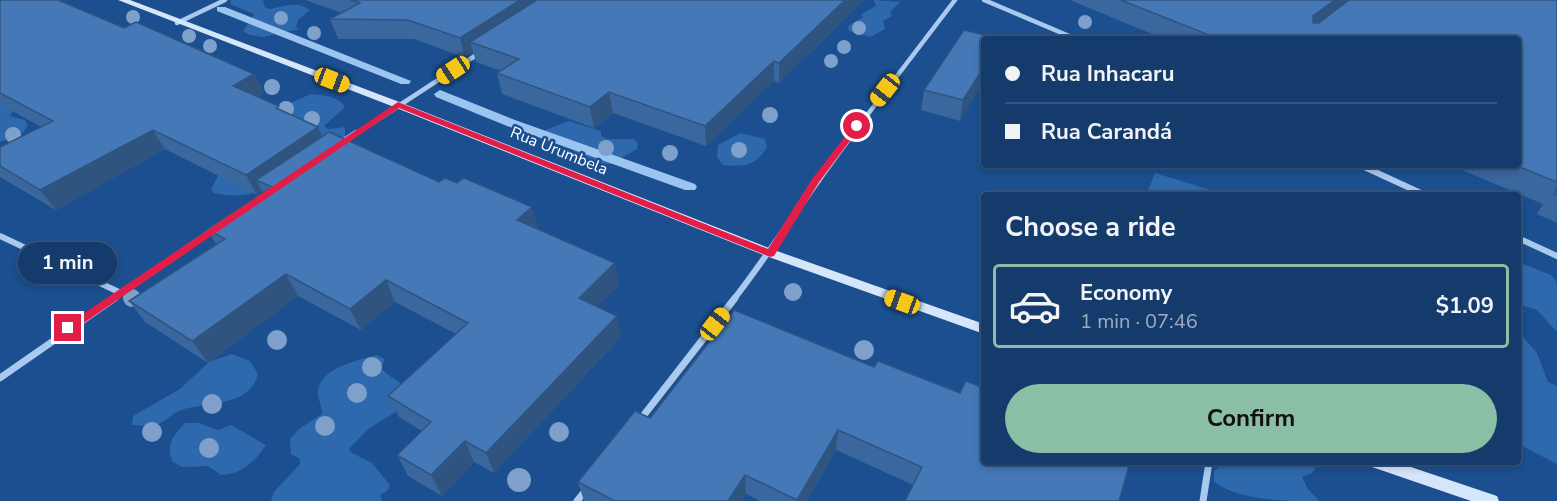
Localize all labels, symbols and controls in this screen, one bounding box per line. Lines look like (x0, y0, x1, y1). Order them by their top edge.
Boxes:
car (433, 53, 473, 87)
text: Rua Inhacaru (1041, 59, 1174, 89)
car (312, 65, 352, 95)
car (867, 70, 903, 110)
route start (843, 112, 870, 139)
text: Rua Carandá (1041, 117, 1172, 147)
street label: Rua Urumbela (507, 121, 611, 181)
text: Choose a ride (1005, 209, 1176, 246)
callout: 1 min (19, 241, 118, 283)
text: 1 min (42, 249, 93, 276)
text: Economy (1080, 278, 1172, 308)
icon: car (1008, 279, 1062, 333)
car (882, 287, 922, 317)
text: $1.09 (1436, 291, 1494, 321)
car (697, 304, 733, 344)
text: 1 min · 07:46 (1080, 308, 1198, 335)
route end (54, 314, 81, 341)
button: Confirm (1005, 384, 1497, 453)

